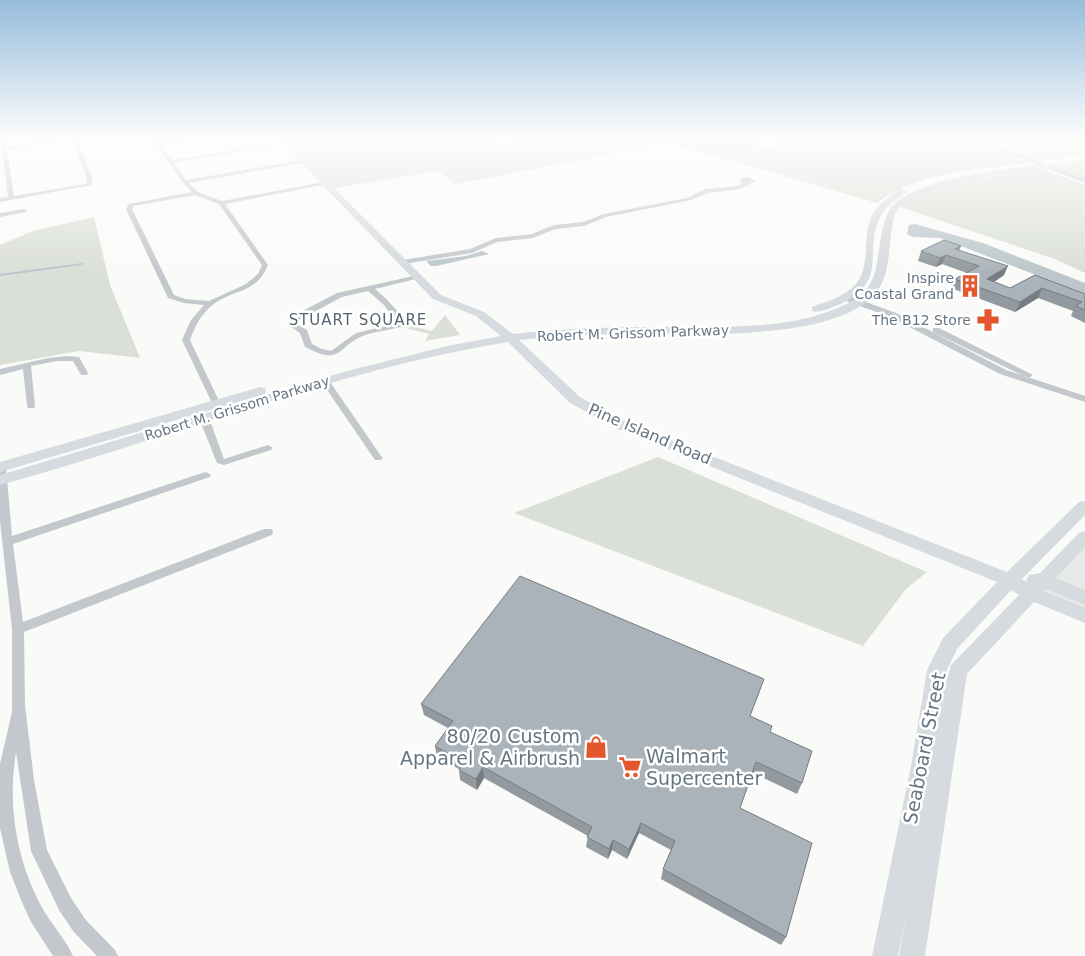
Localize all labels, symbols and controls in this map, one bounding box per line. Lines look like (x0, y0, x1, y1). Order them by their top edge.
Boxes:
place label: Inspire Coastal Grand (854, 270, 954, 302)
building icon: Inspire Coastal Grand (957, 273, 983, 299)
pharmacy icon: The B12 Store (975, 307, 1001, 333)
district label: STUART SQUARE (289, 311, 427, 329)
place label: The B12 Store (871, 312, 971, 328)
street label: Robert M. Grissom Parkway (537, 322, 729, 344)
street label: Robert M. Grissom Parkway (143, 372, 331, 444)
street label: Pine Island Road (586, 400, 714, 468)
street label: Seaboard Street (899, 670, 949, 826)
place label: 80/20 Custom Apparel & Airbrush (400, 725, 580, 769)
shop icon: 80/20 Custom Apparel & Airbrush (583, 734, 609, 760)
place label: Walmart Supercenter (646, 745, 763, 789)
supermarket icon: Walmart Supercenter (617, 754, 643, 780)

